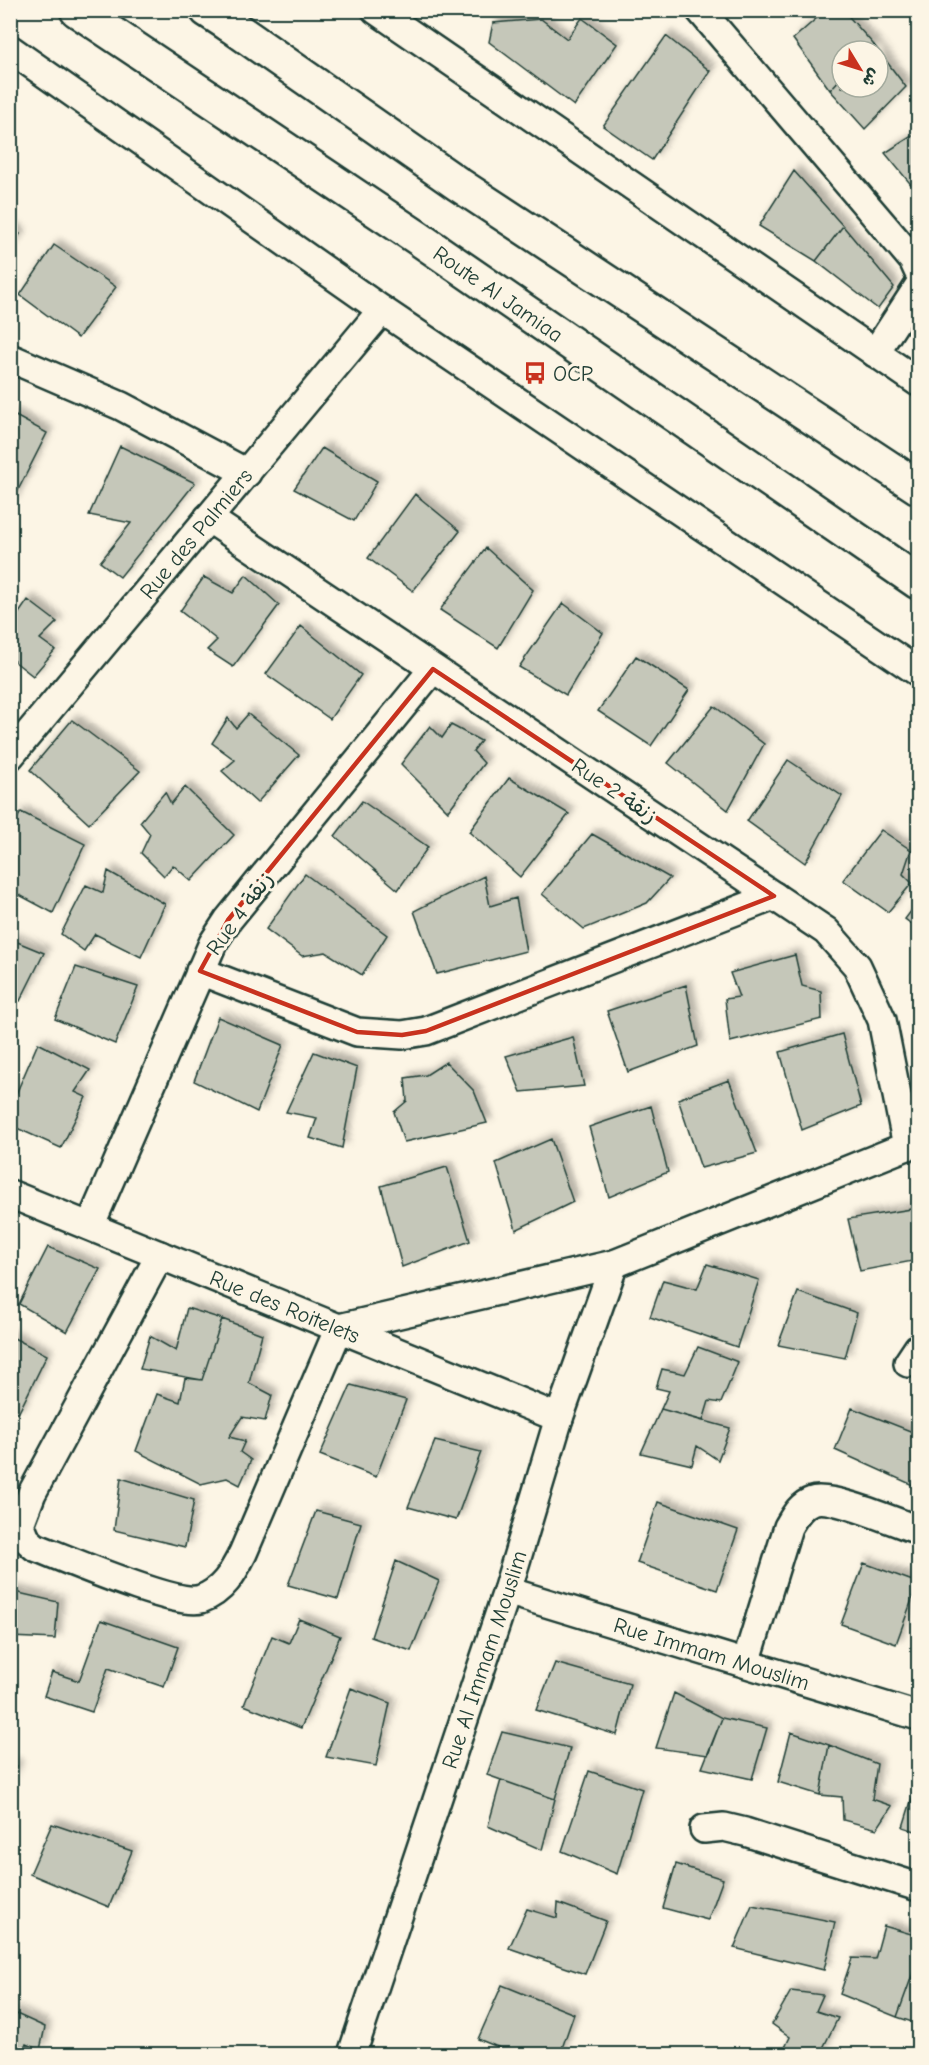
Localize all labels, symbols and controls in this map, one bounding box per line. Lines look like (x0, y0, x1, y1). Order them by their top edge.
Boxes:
north arrow (830, 39, 890, 99)
text: ش (859, 65, 884, 90)
street label: Route Al Jamiaa (428, 240, 568, 348)
bus stop icon: OCP (522, 360, 548, 386)
place label: OCP (553, 361, 593, 387)
street label: Rue des Palmiers (135, 464, 258, 604)
street label: Rue 2 زنقة (567, 753, 662, 829)
street label: Rue 4 زنقة (201, 867, 279, 960)
street label: Rue des Roitelets (206, 1265, 363, 1349)
street label: Rue Al Immam Mouslim (436, 1547, 532, 1772)
street label: Rue Immam Mouslim (610, 1612, 812, 1696)

